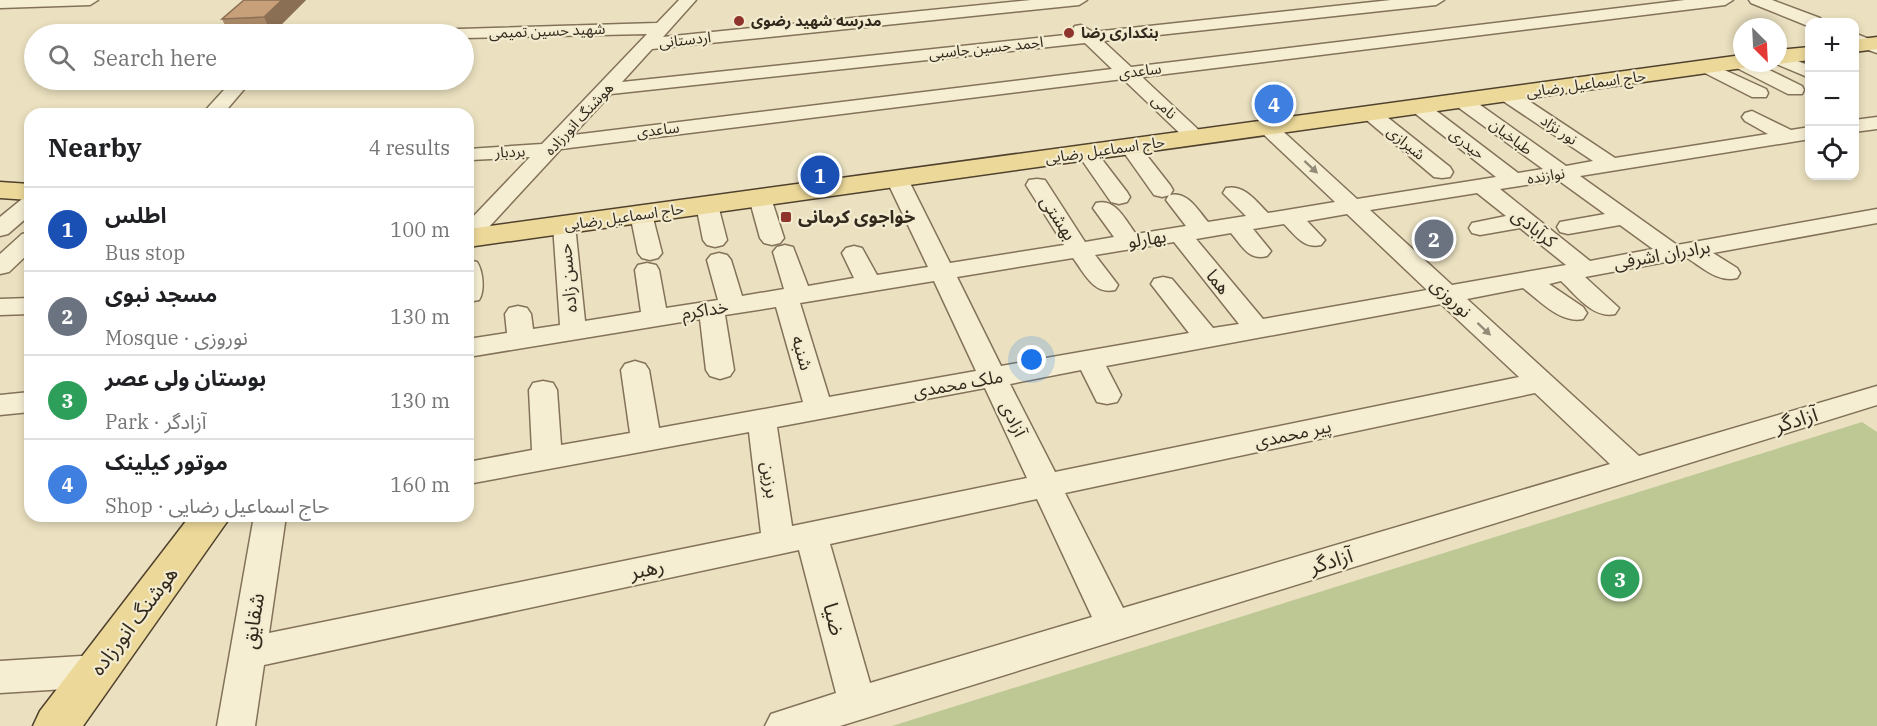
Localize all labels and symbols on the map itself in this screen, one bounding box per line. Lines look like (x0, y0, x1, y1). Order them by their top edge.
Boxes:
place label: مدرسه شهید رضوی (751, 11, 882, 30)
marker: مدرسه شهید رضوی (732, 14, 746, 28)
north arrow (1733, 18, 1787, 72)
street label: شهید حسین تمیمی (488, 19, 606, 42)
place label: بنکداری رضا (1081, 23, 1159, 42)
marker: بنکداری رضا (1062, 26, 1076, 40)
street label: اردستانی (658, 27, 712, 52)
street label: احمد حسین جاسبی (928, 32, 1044, 63)
street label: ساعدی (1117, 58, 1163, 83)
street label: حاج اسماعیل رضایی (1525, 66, 1648, 104)
street label: هوشنگ انورزاده (540, 78, 617, 159)
pin: 4 (1254, 82, 1294, 126)
street label: نامی (1148, 90, 1181, 123)
street label: نور نژاد (1537, 110, 1581, 149)
street label: طباخیان (1486, 114, 1536, 159)
street label: ساعدی (635, 117, 681, 142)
street label: شیرازی (1383, 122, 1429, 164)
street label: حیدری (1446, 124, 1489, 163)
street label: حاج اسماعیل رضایی (1044, 132, 1167, 170)
street label: بردبار (493, 141, 526, 162)
pin: 1 (800, 152, 840, 198)
one-way arrow (1304, 160, 1318, 174)
street label: نوازنده (1526, 163, 1566, 188)
street label: بهشتی (1035, 191, 1081, 245)
street label: حاج اسماعیل رضایی (563, 199, 686, 237)
street label: کرآبادی (1507, 203, 1562, 253)
place label: خواجوی کرمانی (798, 205, 915, 228)
marker: خواجوی کرمانی (779, 210, 793, 224)
pin: 2 (1414, 216, 1454, 262)
street label: بهارلو (1126, 224, 1168, 253)
street label: برادران اشرفی (1612, 235, 1712, 274)
street label: حسن زاده (553, 242, 582, 314)
street label: هما (1201, 264, 1236, 299)
street label: نوروزی (1426, 273, 1477, 323)
street label: خداکرم (680, 294, 730, 328)
one-way arrow (1477, 322, 1492, 336)
street label: شنبه (787, 333, 818, 373)
your location (1017, 345, 1046, 374)
street label: ملک محمدی (911, 364, 1005, 403)
street label: آزادی (995, 397, 1032, 441)
street label: آزادگر (1770, 399, 1822, 439)
street label: پیر محمدی (1252, 414, 1333, 453)
street label: برزین (757, 460, 784, 500)
street label: آزادگر (1305, 540, 1357, 580)
street label: رهبر (626, 551, 667, 586)
pin: 3 (1600, 556, 1640, 602)
street label: هوشنگ انورزاده (83, 560, 183, 681)
street label: شقایق (234, 591, 270, 651)
street label: ضیا (817, 599, 853, 638)

